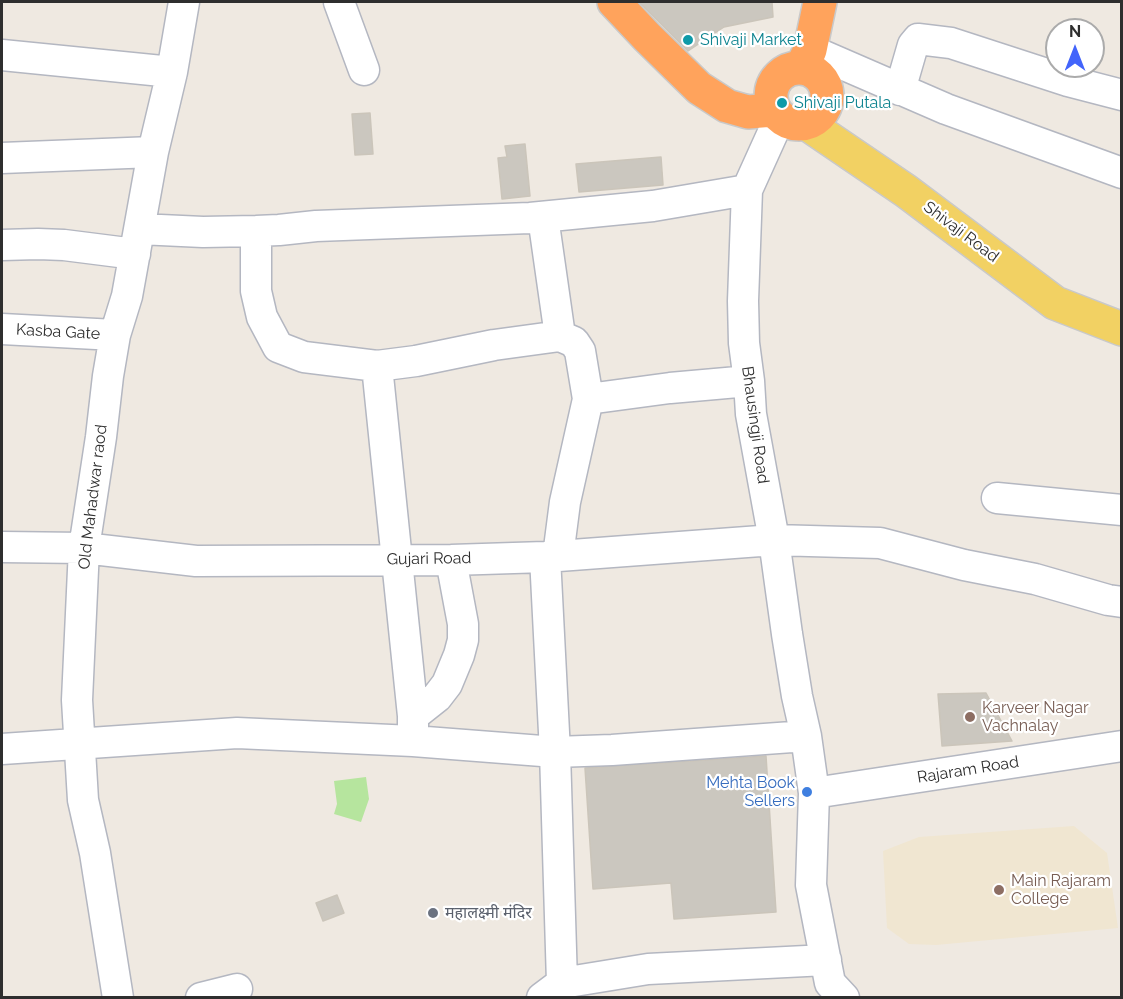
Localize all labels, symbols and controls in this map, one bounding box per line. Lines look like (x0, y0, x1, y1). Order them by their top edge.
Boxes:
north arrow (1045, 18, 1105, 78)
text: N (1069, 22, 1081, 41)
place label: Shivaji Market (700, 30, 802, 50)
marker: Shivaji Market (681, 33, 695, 47)
place label: Shivaji Putala (794, 93, 891, 113)
marker: Shivaji Putala (775, 96, 789, 110)
street label: Shivaji Road (920, 198, 1002, 266)
street label: Kasba Gate (15, 320, 101, 344)
street label: Bhausingji Road (737, 365, 773, 485)
street label: Old Mahadwar raod (75, 423, 111, 571)
street label: Gujari Road (386, 549, 472, 569)
place label: Karveer Nagar Vachnalay (982, 698, 1089, 736)
marker: Karveer Nagar Vachnalay (963, 710, 977, 724)
street label: Rajaram Road (916, 752, 1020, 788)
place label: Mehta Book Sellers (706, 773, 795, 811)
marker: Mehta Book Sellers (800, 785, 814, 799)
place label: Main Rajaram College (1011, 871, 1111, 909)
marker: Main Rajaram College (992, 883, 1006, 897)
place label: महालक्ष्मी मंदिर (445, 903, 532, 923)
marker: महालक्ष्मी मंदिर (426, 906, 440, 920)

